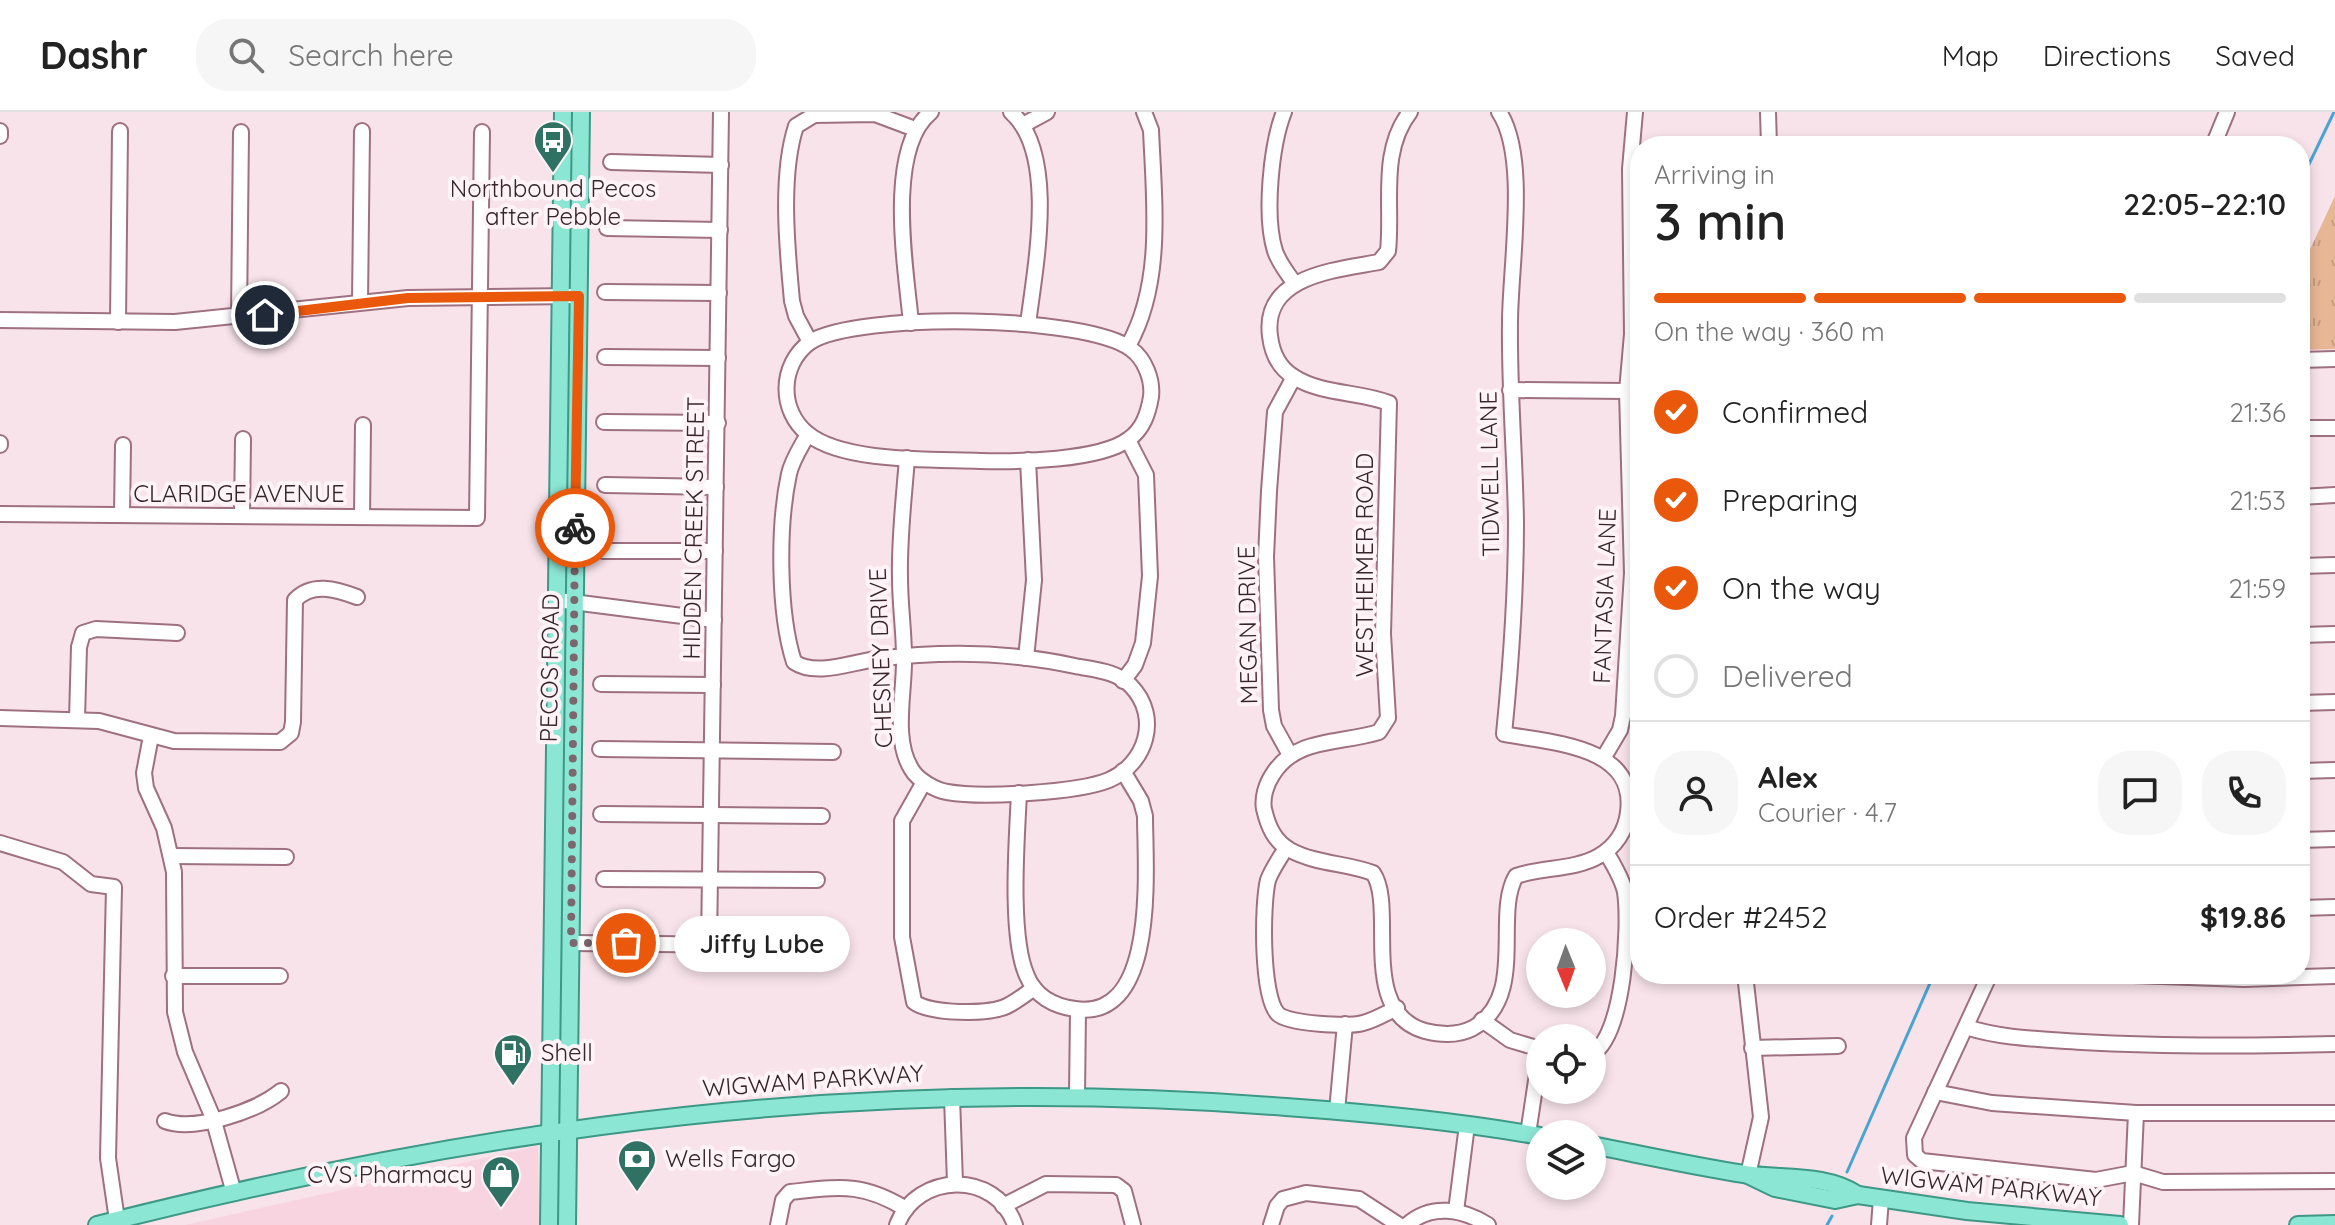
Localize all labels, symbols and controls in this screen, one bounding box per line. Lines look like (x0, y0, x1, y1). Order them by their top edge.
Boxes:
search box (196, 19, 756, 91)
text: Dashr (40, 31, 148, 79)
icon: search (224, 33, 268, 77)
text: Search here (288, 36, 454, 74)
text: Map (1942, 38, 1999, 73)
text: Directions (2043, 38, 2171, 73)
text: Saved (2215, 38, 2295, 73)
bus stop icon: Northbound Pecos after Pebble (532, 119, 574, 174)
text: Arriving in (1654, 158, 1775, 191)
place label: Northbound Pecos after Pebble (450, 173, 656, 231)
text: 22:05–22:10 (2123, 185, 2286, 223)
text: 3 min (1654, 188, 1787, 253)
pin (231, 281, 299, 349)
icon: home (243, 293, 287, 337)
text: On the way · 360 m (1654, 315, 1885, 348)
icon: check (1654, 390, 1698, 434)
street label: TIDWELL LANE (1473, 391, 1505, 557)
text: Confirmed (1722, 393, 1868, 431)
street label: HIDDEN CREEK STREET (676, 396, 710, 660)
text: 21:36 (2230, 396, 2286, 429)
street label: WESTHEIMER ROAD (1349, 453, 1379, 677)
street label: CLARIDGE AVENUE (133, 478, 345, 508)
icon: check (1654, 478, 1698, 522)
text: Preparing (1722, 481, 1858, 519)
text: 21:53 (2229, 484, 2286, 517)
courier (535, 488, 615, 568)
icon: bike (553, 506, 597, 550)
street label: FANTASIA LANE (1586, 508, 1622, 684)
street label: MEGAN DRIVE (1231, 545, 1263, 705)
icon: check (1654, 566, 1698, 610)
street label: CHESNEY DRIVE (862, 568, 898, 749)
text: On the way (1722, 569, 1881, 607)
text: 21:59 (2228, 572, 2286, 605)
street label: PECOS ROAD (533, 593, 565, 743)
text: Delivered (1722, 657, 1853, 695)
button: person (1654, 751, 1738, 835)
button: chat (2098, 751, 2182, 835)
button: phone (2202, 751, 2286, 835)
text: Alex (1758, 758, 1817, 796)
text: Courier · 4.7 (1758, 796, 1897, 829)
text: Order #2452 (1654, 898, 1828, 936)
text: $19.86 (2200, 898, 2286, 936)
pin (592, 909, 660, 977)
callout: Jiffy Lube (674, 915, 850, 971)
icon: bag (604, 921, 648, 965)
text: Jiffy Lube (700, 927, 824, 960)
north arrow (1526, 928, 1606, 1008)
map controls (1526, 928, 1606, 1200)
button: locate (1526, 1024, 1606, 1104)
fuel station icon: Shell (492, 1032, 534, 1087)
place label: Shell (541, 1037, 593, 1067)
street label: WIGWAM PARKWAY (701, 1057, 925, 1103)
button: layers (1526, 1120, 1606, 1200)
bank icon: Wells Fargo (616, 1138, 658, 1193)
place label: Wells Fargo (665, 1143, 796, 1173)
shop icon: CVS Pharmacy (480, 1154, 522, 1209)
place label: CVS Pharmacy (307, 1159, 473, 1189)
street label: WIGWAM PARKWAY (1879, 1159, 2103, 1213)

